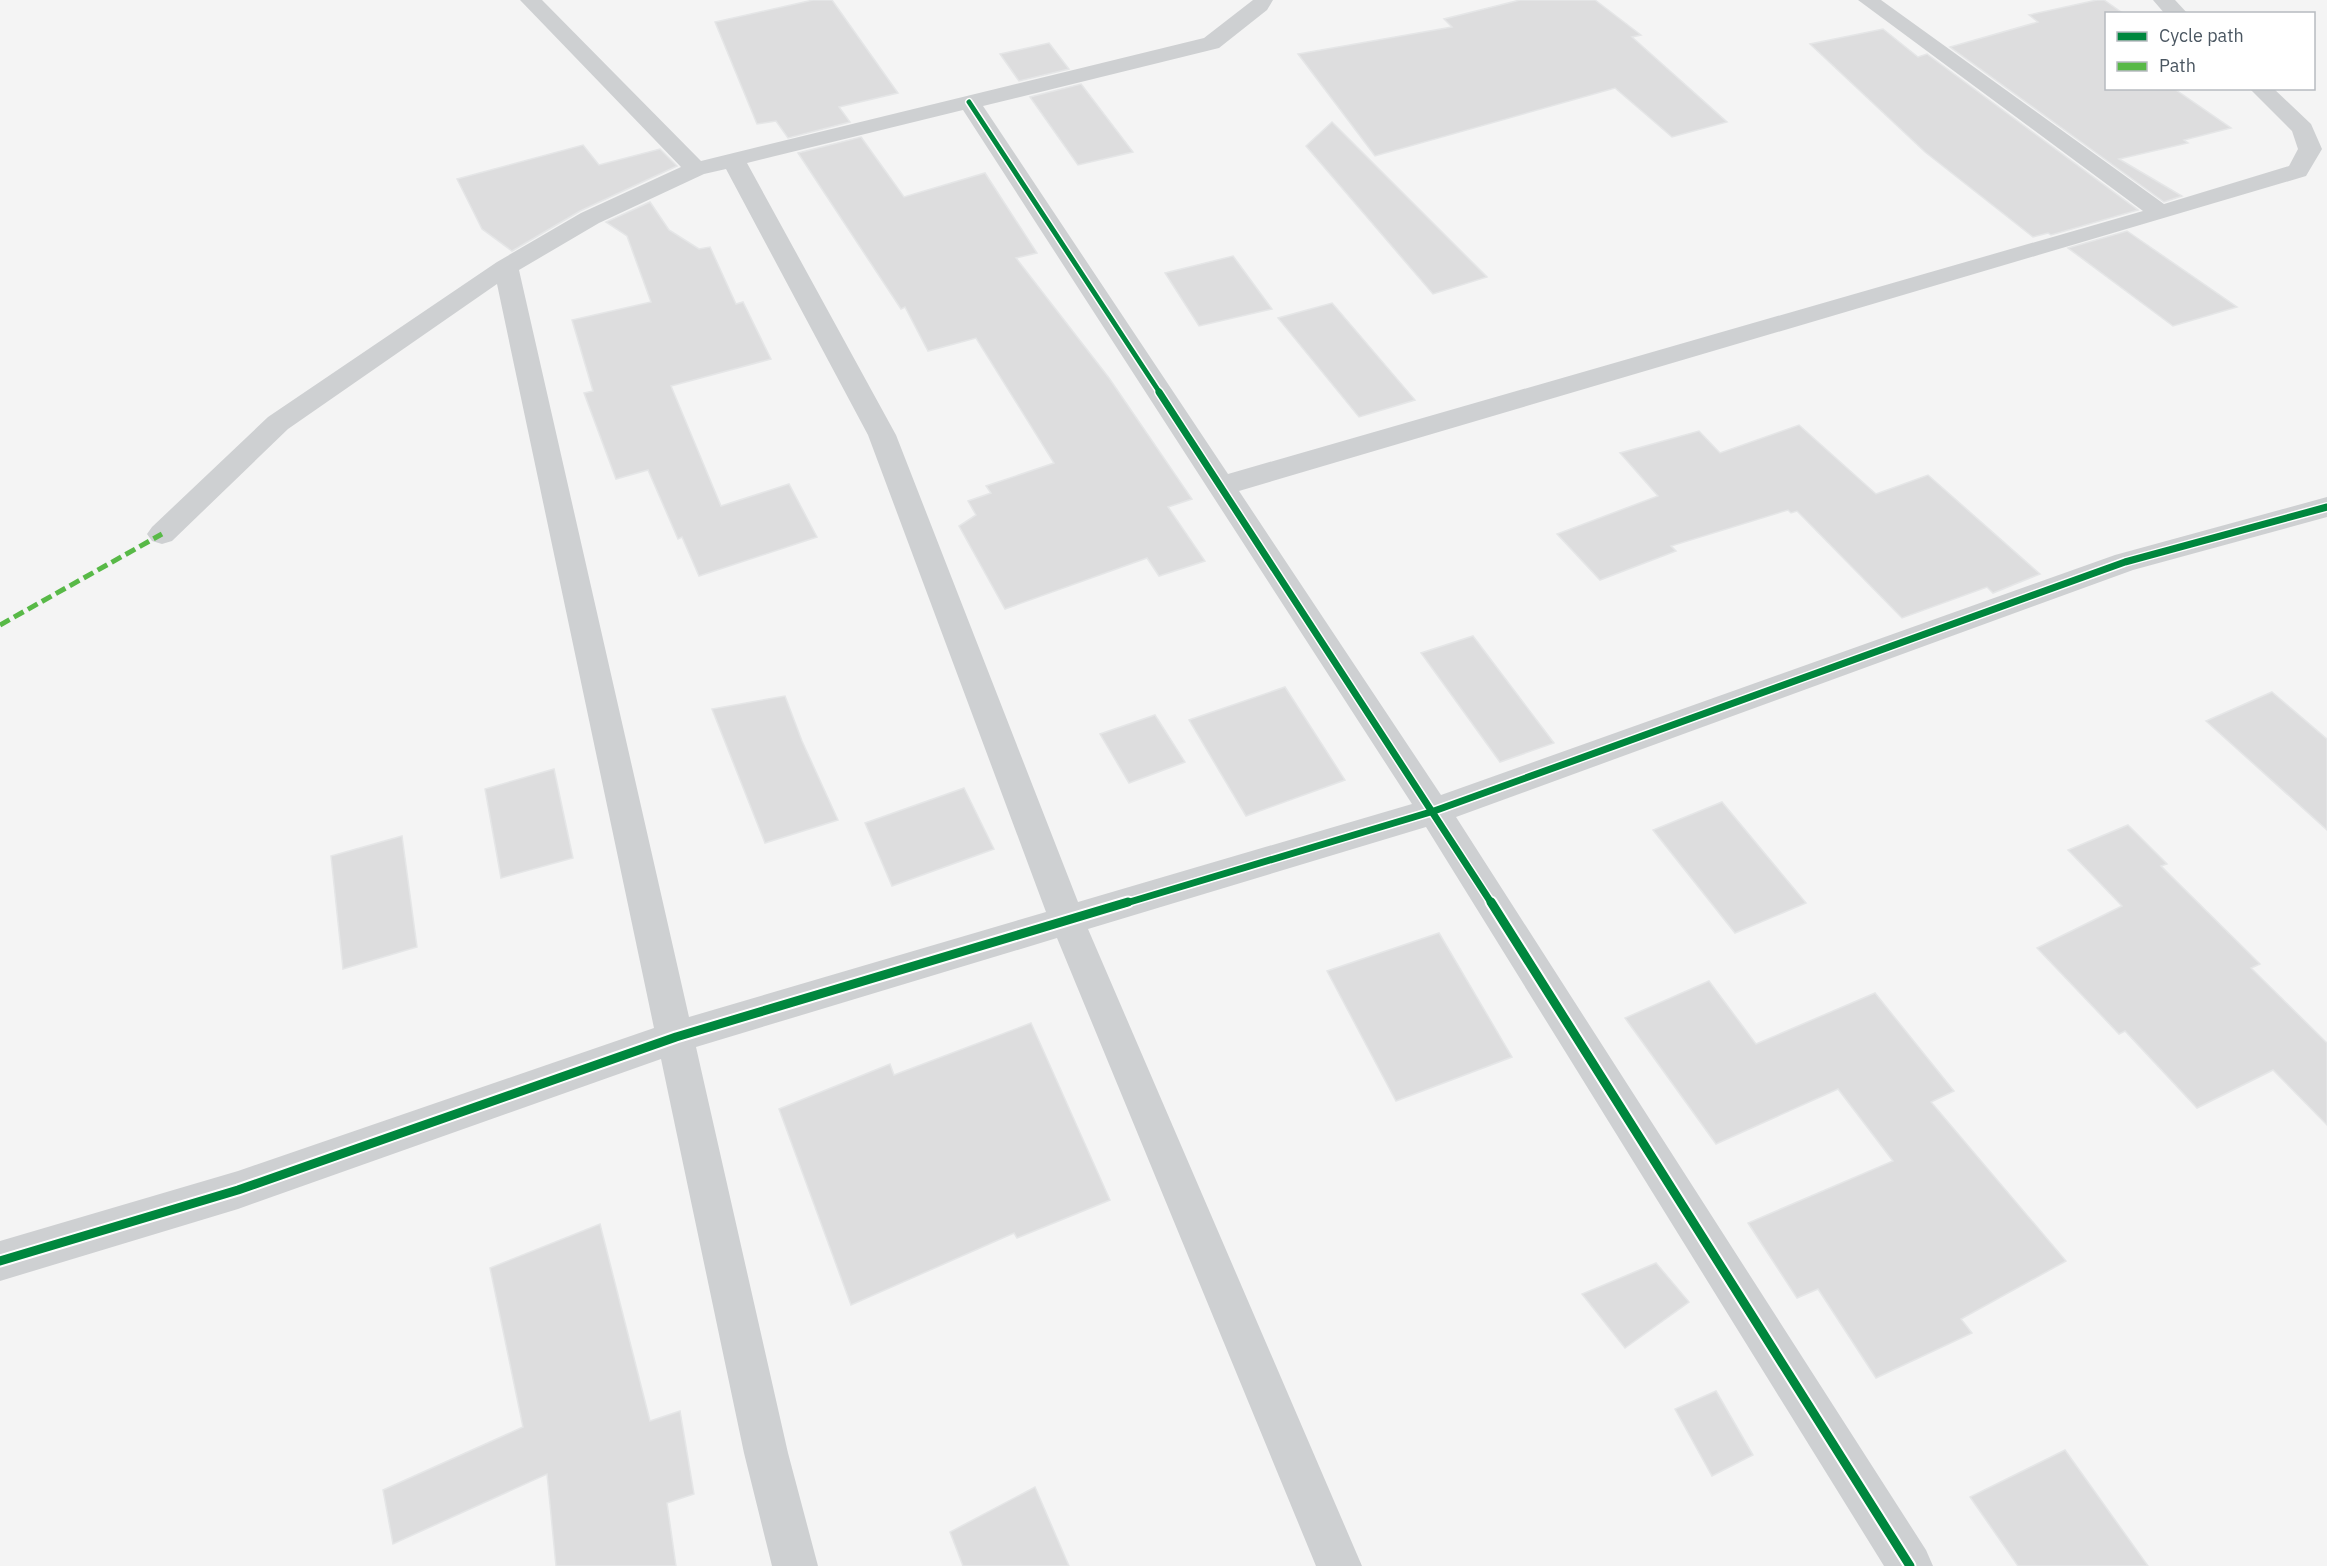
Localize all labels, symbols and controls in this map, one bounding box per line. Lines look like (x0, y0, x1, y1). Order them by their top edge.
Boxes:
legend (2105, 12, 2315, 90)
text: Cycle path (2159, 24, 2244, 47)
text: Path (2159, 54, 2196, 77)

